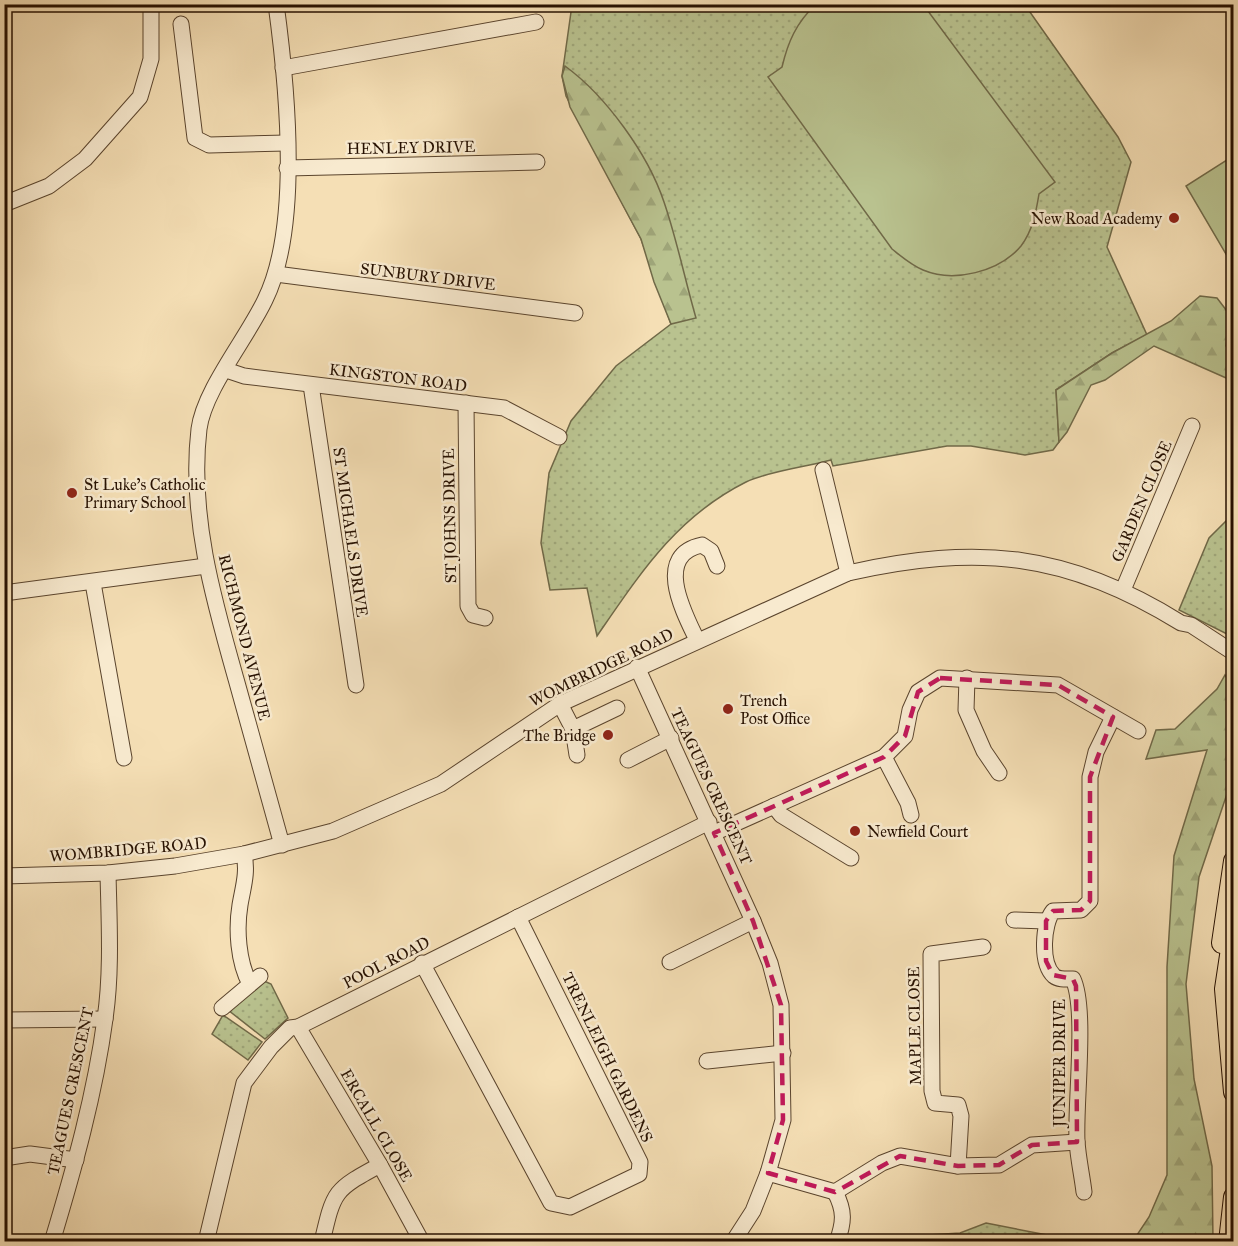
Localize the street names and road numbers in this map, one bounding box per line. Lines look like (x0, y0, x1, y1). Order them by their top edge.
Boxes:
street label: HENLEY DRIVE (346, 137, 476, 158)
street label: SUNBURY DRIVE (359, 259, 497, 294)
street label: KINGSTON ROAD (328, 360, 468, 395)
street label: GARDEN CLOSE (1107, 438, 1176, 565)
street label: ST MICHAELS DRIVE (329, 446, 372, 618)
street label: ST JOHNS DRIVE (439, 448, 461, 584)
street label: RICHMOND AVENUE (215, 552, 274, 722)
street label: WOMBRIDGE ROAD (526, 624, 676, 711)
street label: TEAGUES CRESCENT (667, 705, 756, 868)
street label: WOMBRIDGE ROAD (49, 833, 207, 866)
street label: POOL ROAD (340, 932, 433, 992)
street label: MAPLE CLOSE (904, 966, 925, 1086)
street label: TRENLEIGH GARDENS (558, 969, 657, 1145)
street label: JUNIPER DRIVE (1050, 999, 1070, 1129)
street label: TEAGUES CRESCENT (43, 1005, 98, 1177)
street label: ERCALL CLOSE (337, 1066, 416, 1185)

